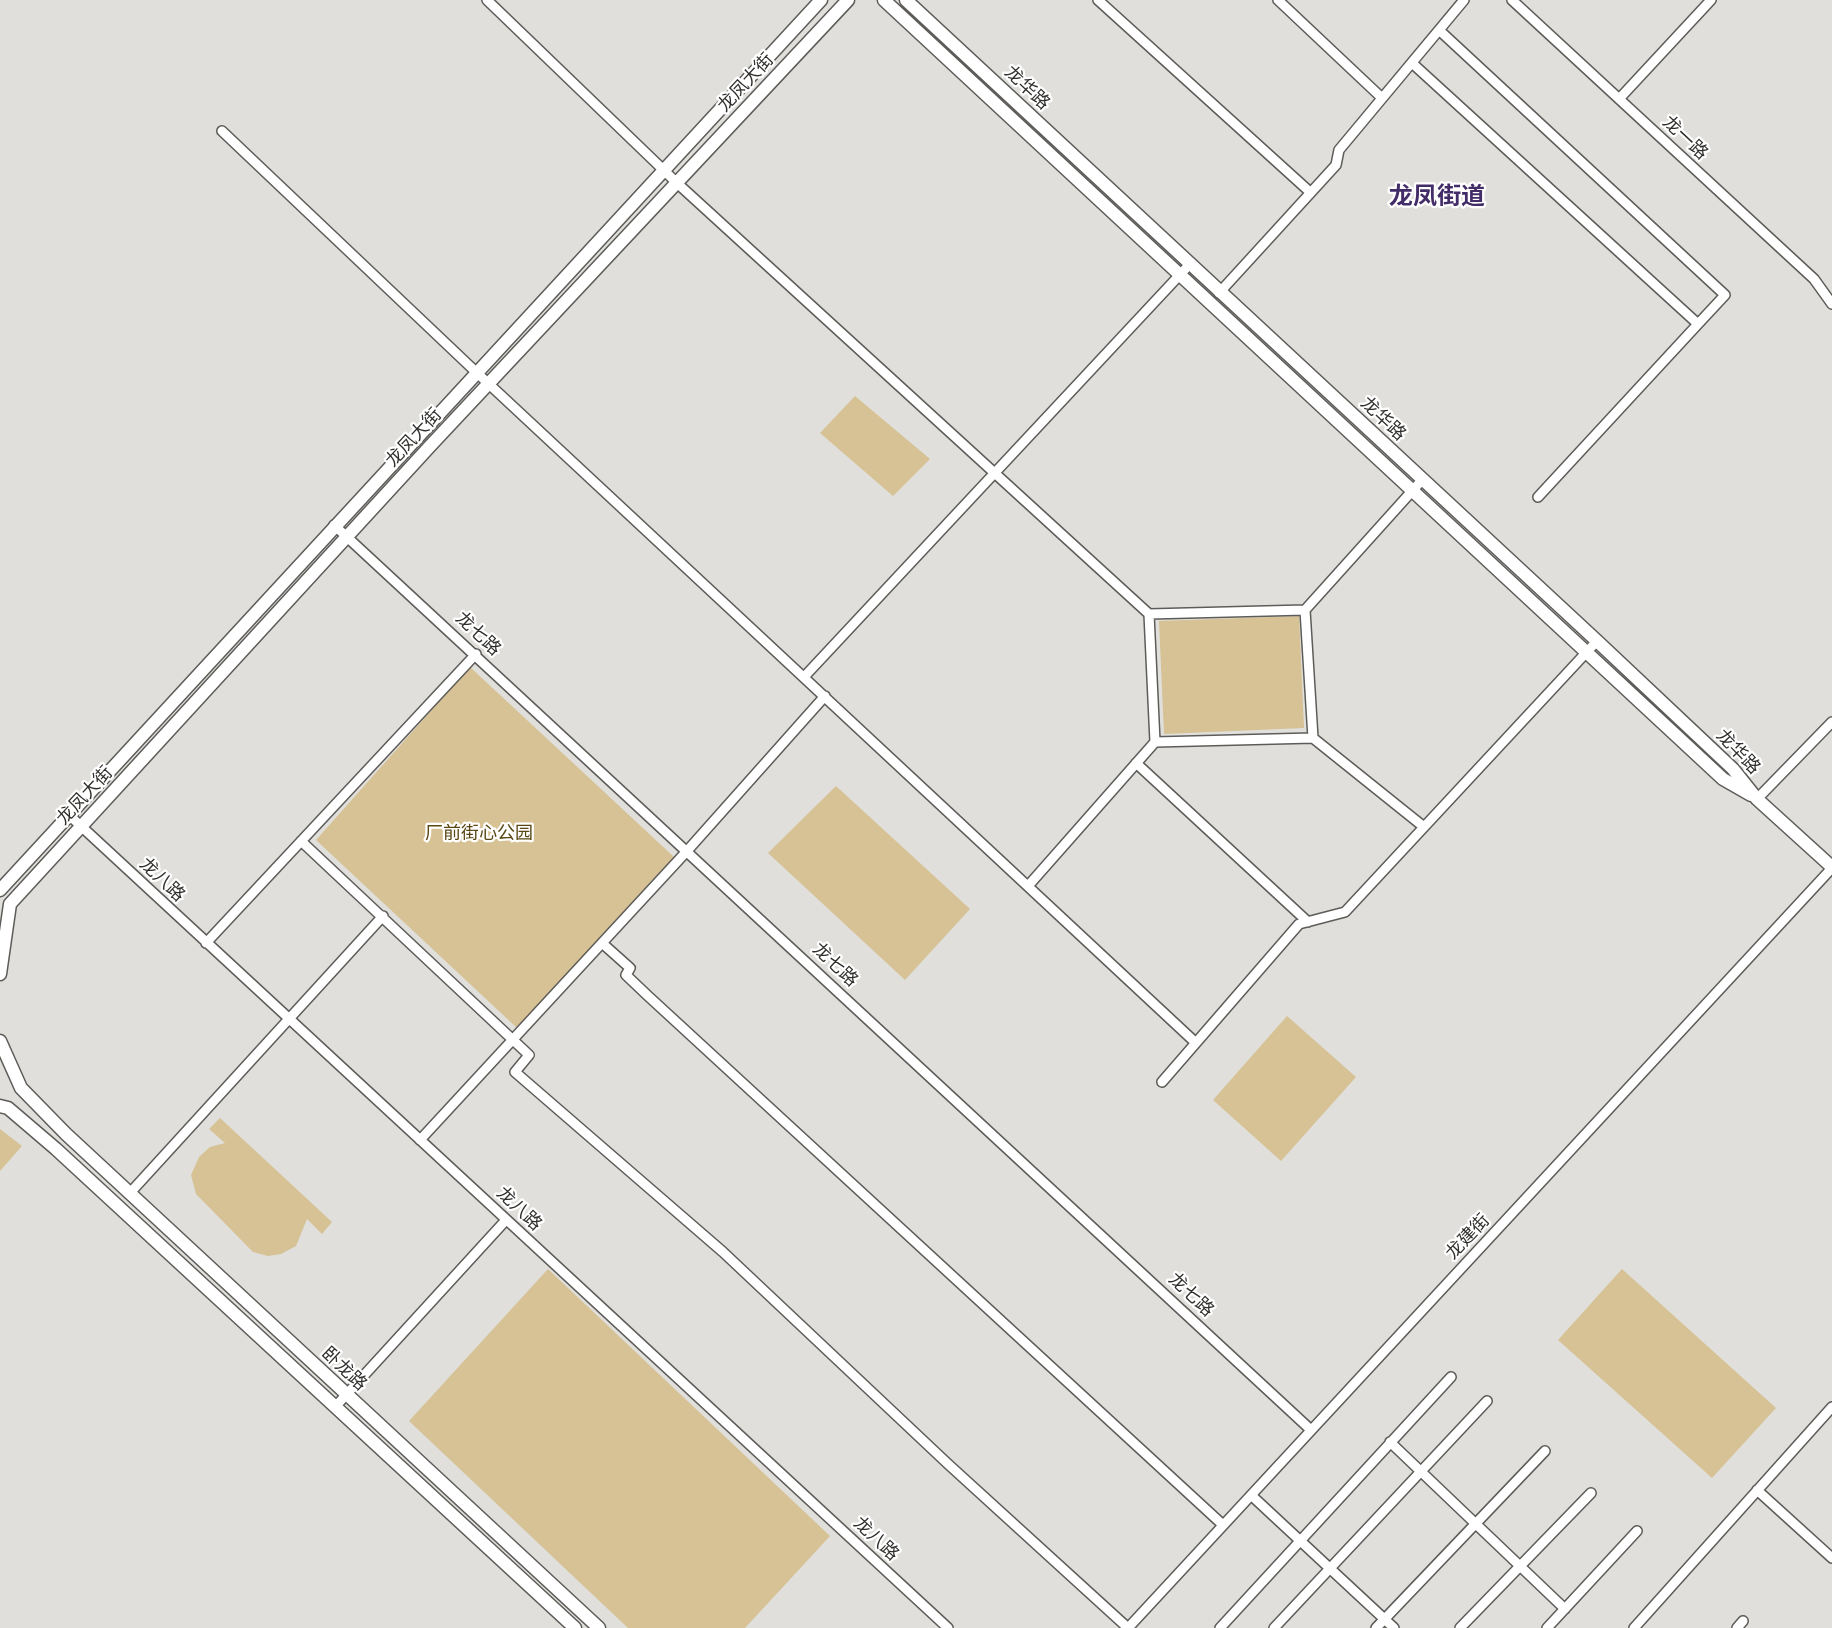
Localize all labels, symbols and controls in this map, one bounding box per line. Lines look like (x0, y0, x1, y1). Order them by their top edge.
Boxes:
street label: 龙凤大街 (714, 49, 778, 117)
street label: 龙华路 (1000, 62, 1054, 114)
street label: 龙一路 (1658, 112, 1712, 164)
district label: 龙凤街道 (1389, 183, 1485, 211)
street label: 龙华路 (1356, 393, 1410, 445)
street label: 龙凤大街 (382, 404, 446, 472)
street label: 龙七路 (451, 608, 505, 660)
street label: 龙华路 (1711, 725, 1765, 779)
street label: 龙凤大街 (53, 762, 117, 830)
park label: 厂前街心公园 (425, 823, 533, 845)
street label: 龙八路 (135, 854, 189, 906)
street label: 龙七路 (808, 939, 862, 991)
street label: 龙八路 (492, 1183, 546, 1235)
street label: 龙建街 (1442, 1210, 1494, 1264)
street label: 龙七路 (1164, 1269, 1218, 1321)
street label: 卧龙路 (317, 1343, 371, 1395)
street label: 龙八路 (849, 1513, 903, 1565)

